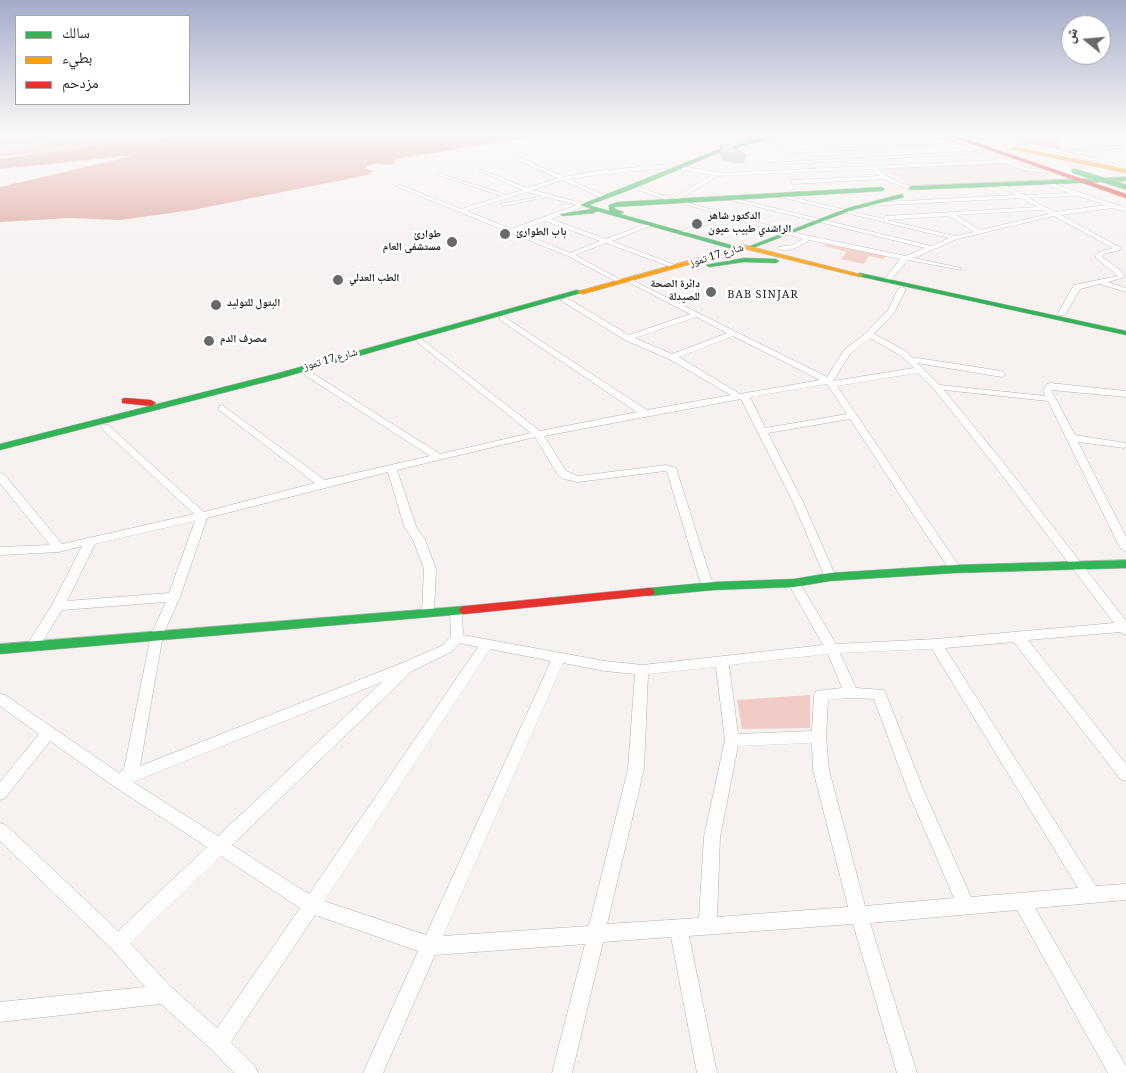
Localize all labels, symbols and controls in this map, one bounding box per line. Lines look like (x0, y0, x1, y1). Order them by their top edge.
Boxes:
legend (15, 15, 190, 105)
north arrow (1061, 15, 1111, 65)
text: سالك (62, 22, 90, 48)
text: ش (1059, 25, 1086, 47)
text: بطيء (62, 47, 92, 73)
text: مزدحم (62, 72, 99, 98)
place label: الدكتور شاهر الراشدي طبيب عيون (708, 211, 791, 237)
marker: الدكتور شاهر الراشدي طبيب عيون (690, 217, 704, 231)
marker: باب الطوارئ (498, 227, 512, 241)
place label: باب الطوارئ (516, 227, 566, 241)
place label: طوارئ مستشفى العام (383, 229, 441, 255)
marker: طوارئ مستشفى العام (445, 235, 459, 249)
street label: شارع 17 تموز (688, 243, 746, 271)
marker: الطب العدلي (331, 273, 345, 287)
place label: الطب العدلي (349, 273, 399, 287)
place label: دائرة الصحة للصيدلة (650, 279, 700, 305)
marker: دائرة الصحة للصيدلة (704, 285, 718, 299)
district label: BAB SINJAR (726, 290, 800, 304)
marker: البتول للتوليد (209, 298, 223, 312)
place label: البتول للتوليد (227, 298, 280, 312)
marker: مصرف الدم (202, 334, 216, 348)
place label: مصرف الدم (220, 334, 267, 348)
street label: شارع 17 تموز (302, 347, 360, 375)

